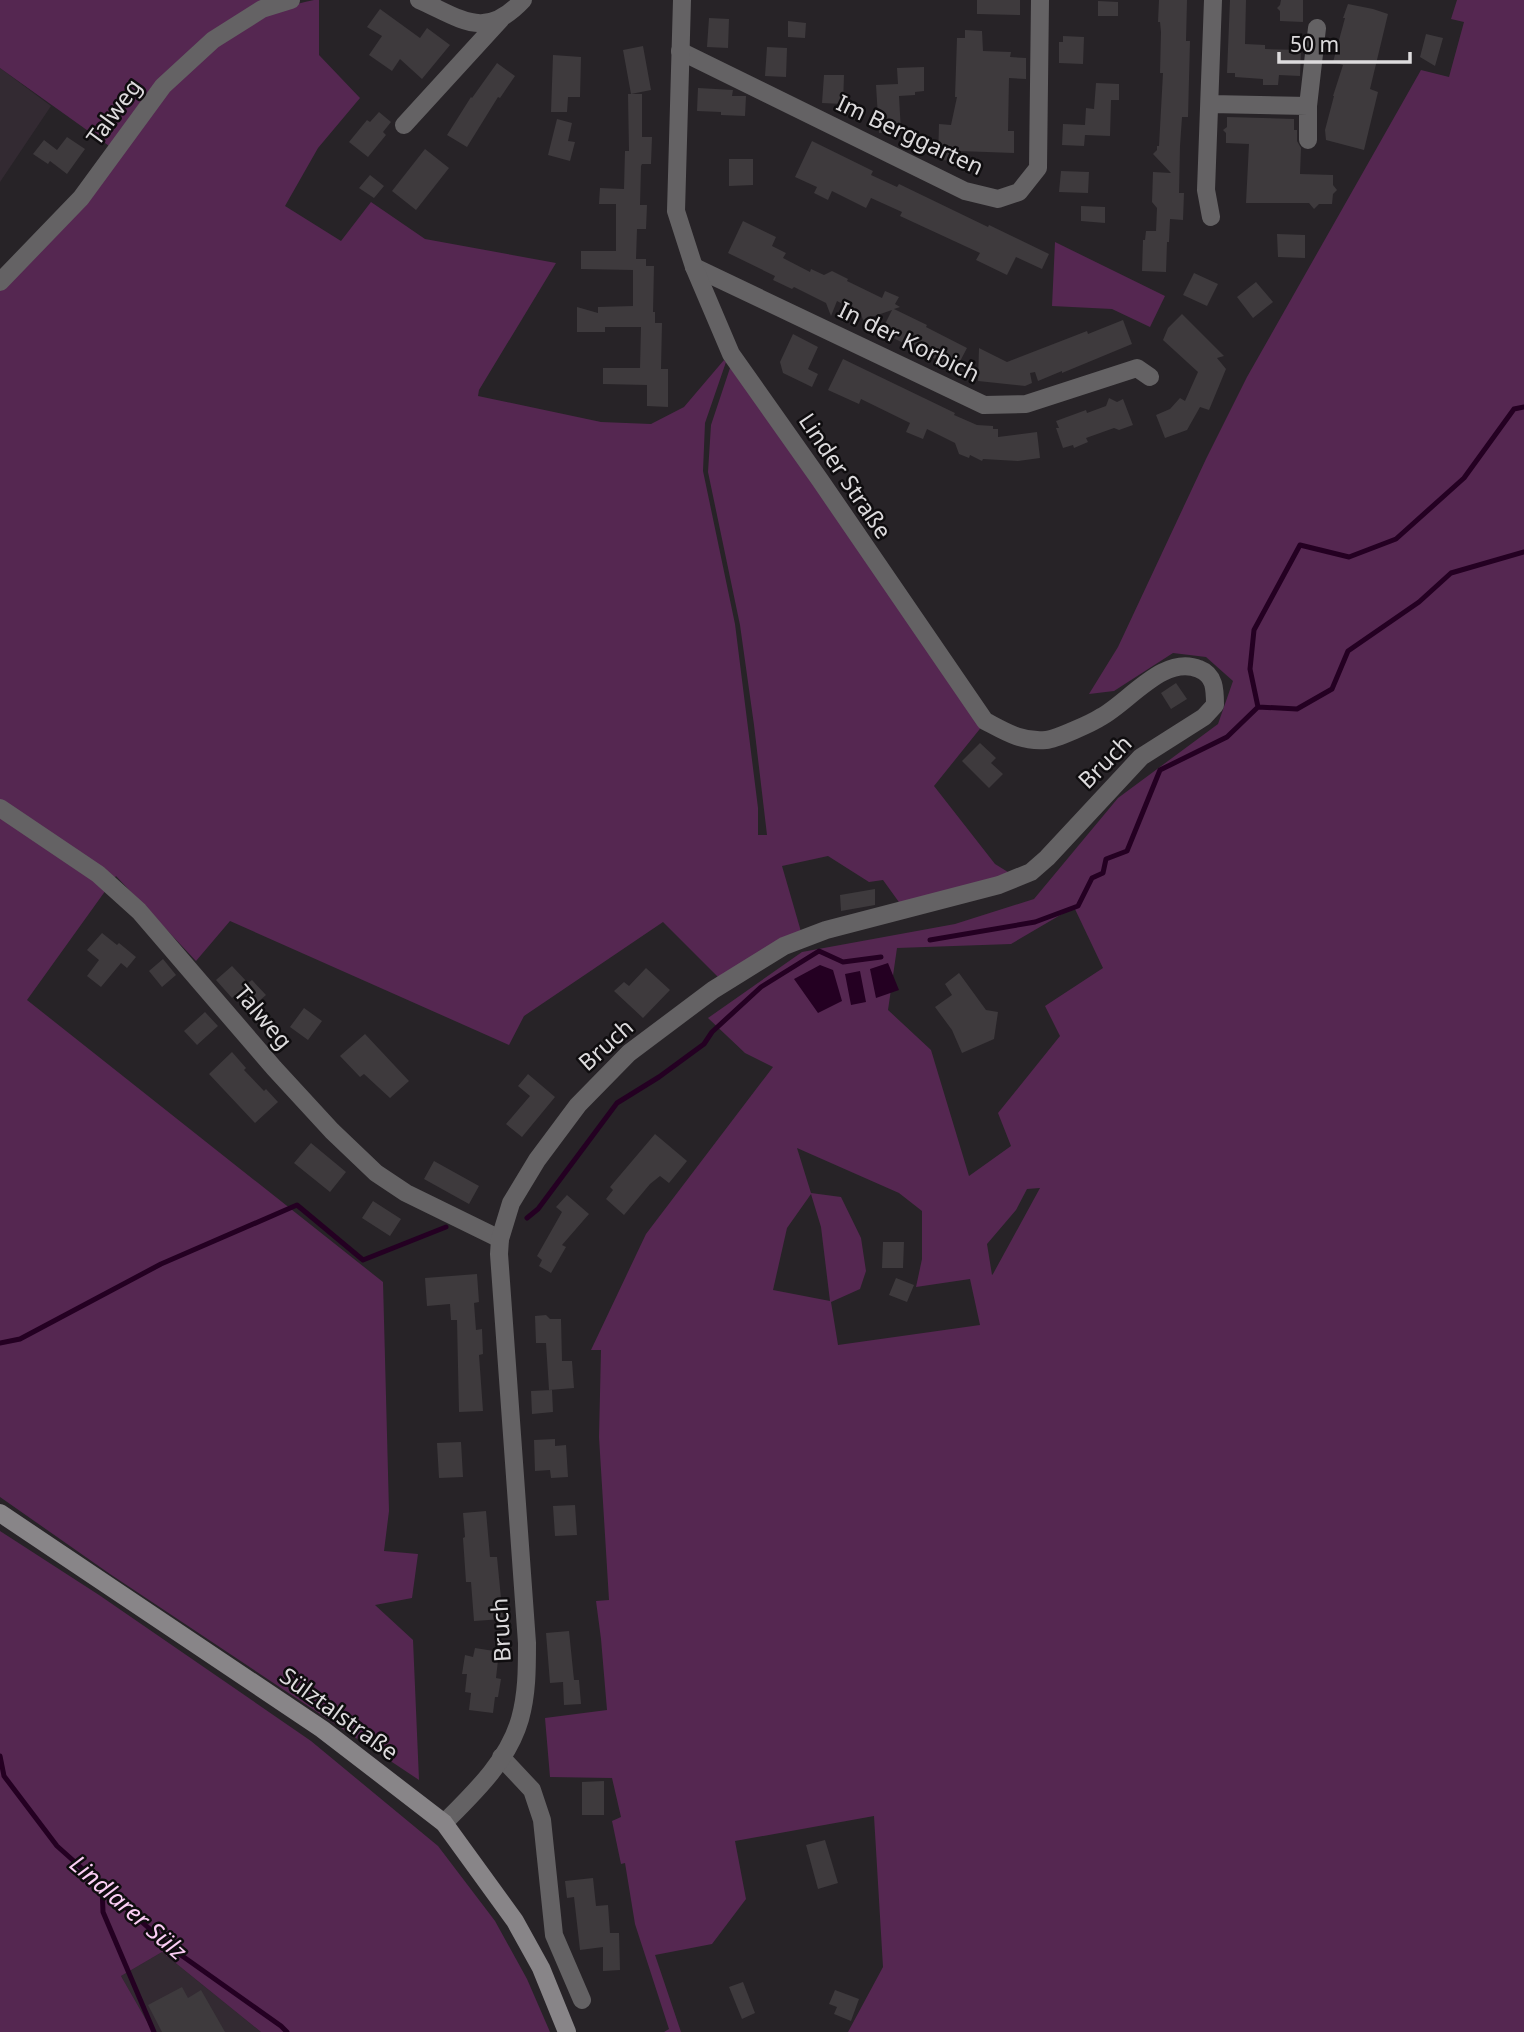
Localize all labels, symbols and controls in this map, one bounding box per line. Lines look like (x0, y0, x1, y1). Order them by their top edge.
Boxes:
scale bar (1279, 21, 1410, 65)
text: 50 m (1290, 30, 1339, 58)
street label: Talweg (78, 72, 148, 151)
street label: Im Berggarten (832, 86, 989, 182)
street label: In der Korbich (833, 293, 985, 389)
street label: Linder Straße (792, 406, 900, 545)
street label: Bruch (1070, 727, 1138, 795)
street label: Talweg (227, 977, 300, 1055)
street label: Bruch (571, 1011, 640, 1078)
street label: Bruch (482, 1597, 518, 1663)
street label: Sülztalstraße (274, 1659, 405, 1767)
water label: Lindlarer Sülz (63, 1847, 195, 1967)

